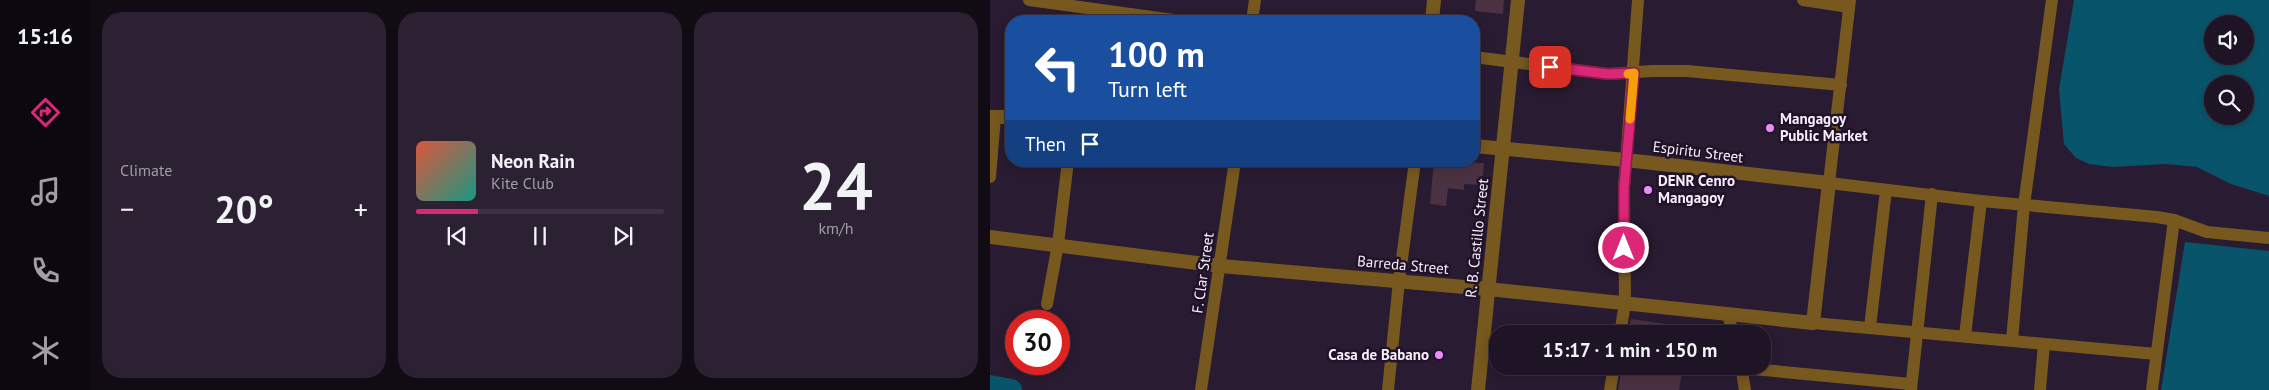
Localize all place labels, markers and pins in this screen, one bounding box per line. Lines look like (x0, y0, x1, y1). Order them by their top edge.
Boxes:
pin (1529, 46, 1571, 88)
place label: Mangagoy Public Market (1780, 109, 1868, 145)
marker: Mangagoy Public Market (1764, 122, 1776, 134)
place label: DENR Cenro Mangagoy (1658, 171, 1735, 207)
marker: DENR Cenro Mangagoy (1642, 184, 1654, 196)
place label: Casa de Babano (1328, 345, 1429, 364)
marker: Casa de Babano (1433, 349, 1445, 361)

